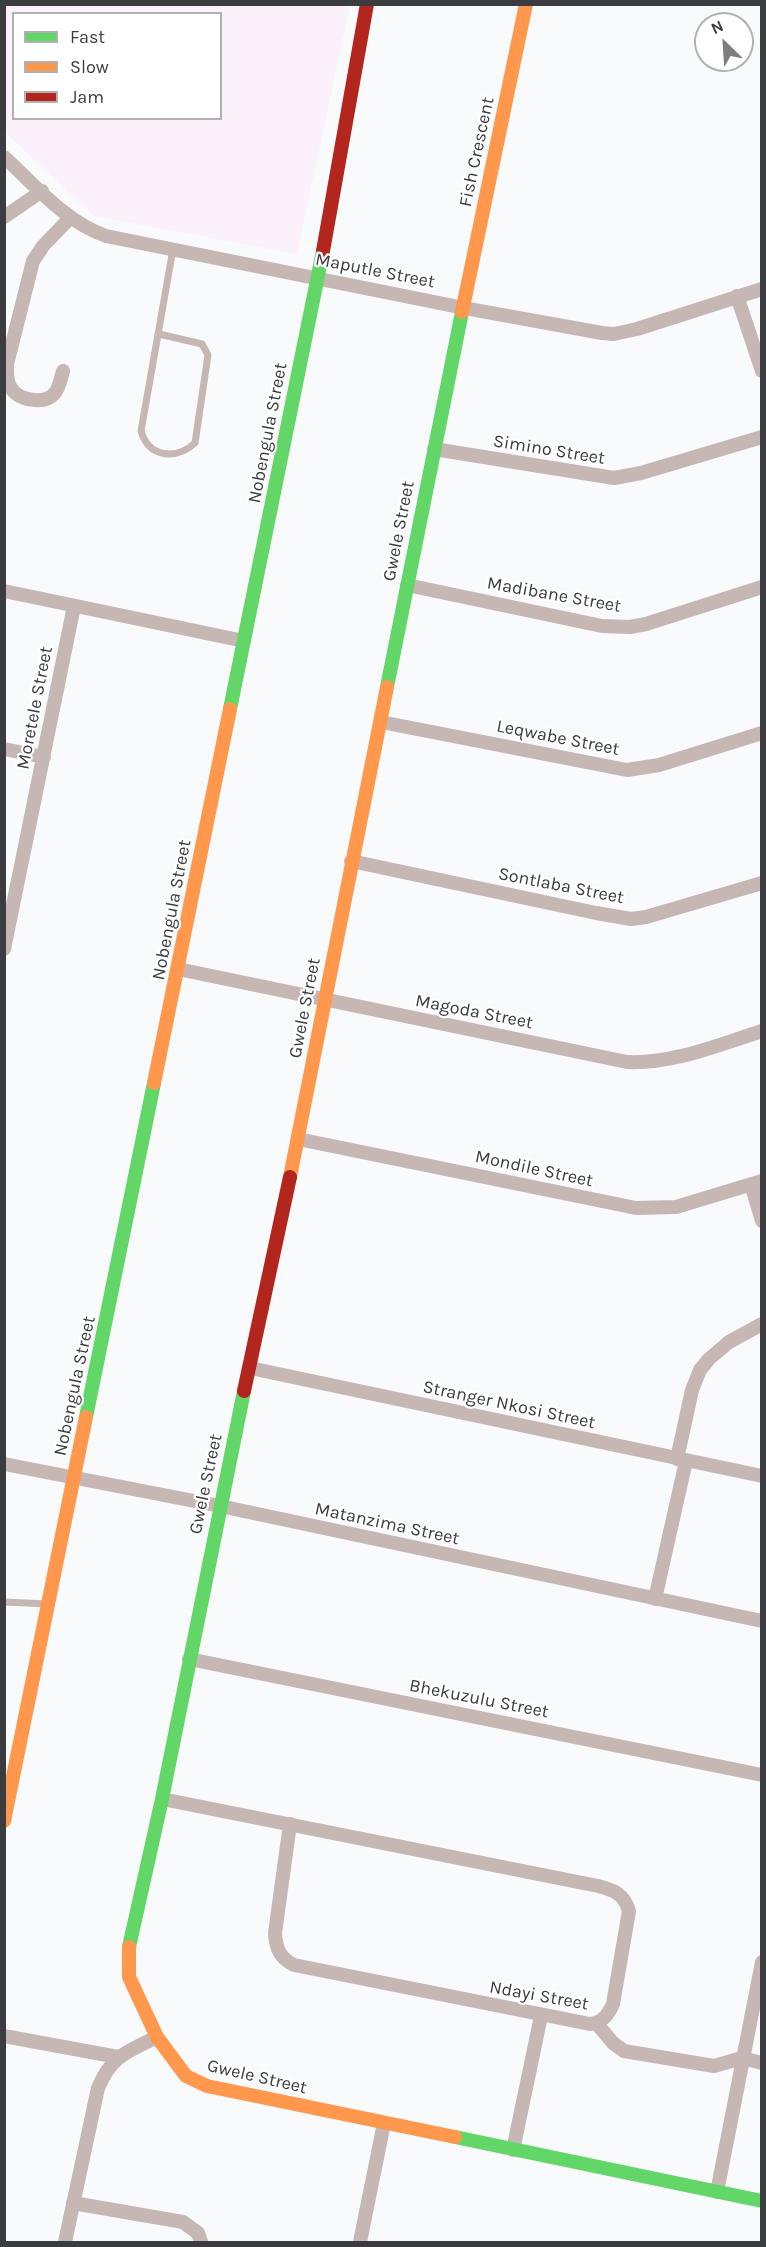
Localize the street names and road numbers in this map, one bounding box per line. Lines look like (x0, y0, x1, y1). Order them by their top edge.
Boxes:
street label: Fish Crescent (455, 95, 499, 209)
street label: Maputle Street (313, 249, 437, 293)
street label: Nobengula Street (244, 361, 292, 505)
street label: Simino Street (492, 431, 606, 469)
street label: Gwele Street (379, 479, 419, 583)
street label: Madibane Street (485, 573, 623, 617)
street label: Moretele Street (12, 645, 58, 771)
street label: Leqwabe Street (495, 715, 621, 761)
street label: Nobengula Street (148, 838, 196, 982)
street label: Sontlaba Street (496, 863, 626, 909)
street label: Gwele Street (285, 956, 325, 1060)
street label: Magoda Street (413, 990, 535, 1034)
street label: Mondile Street (473, 1146, 595, 1192)
street label: Nobengula Street (50, 1314, 100, 1458)
street label: Stranger Nkosi Street (421, 1376, 597, 1434)
street label: Gwele Street (185, 1432, 227, 1536)
street label: Matanzima Street (313, 1498, 461, 1550)
street label: Bhekuzulu Street (408, 1675, 550, 1723)
street label: Ndayi Street (488, 1977, 590, 2015)
street label: Gwele Street (205, 2055, 309, 2099)

